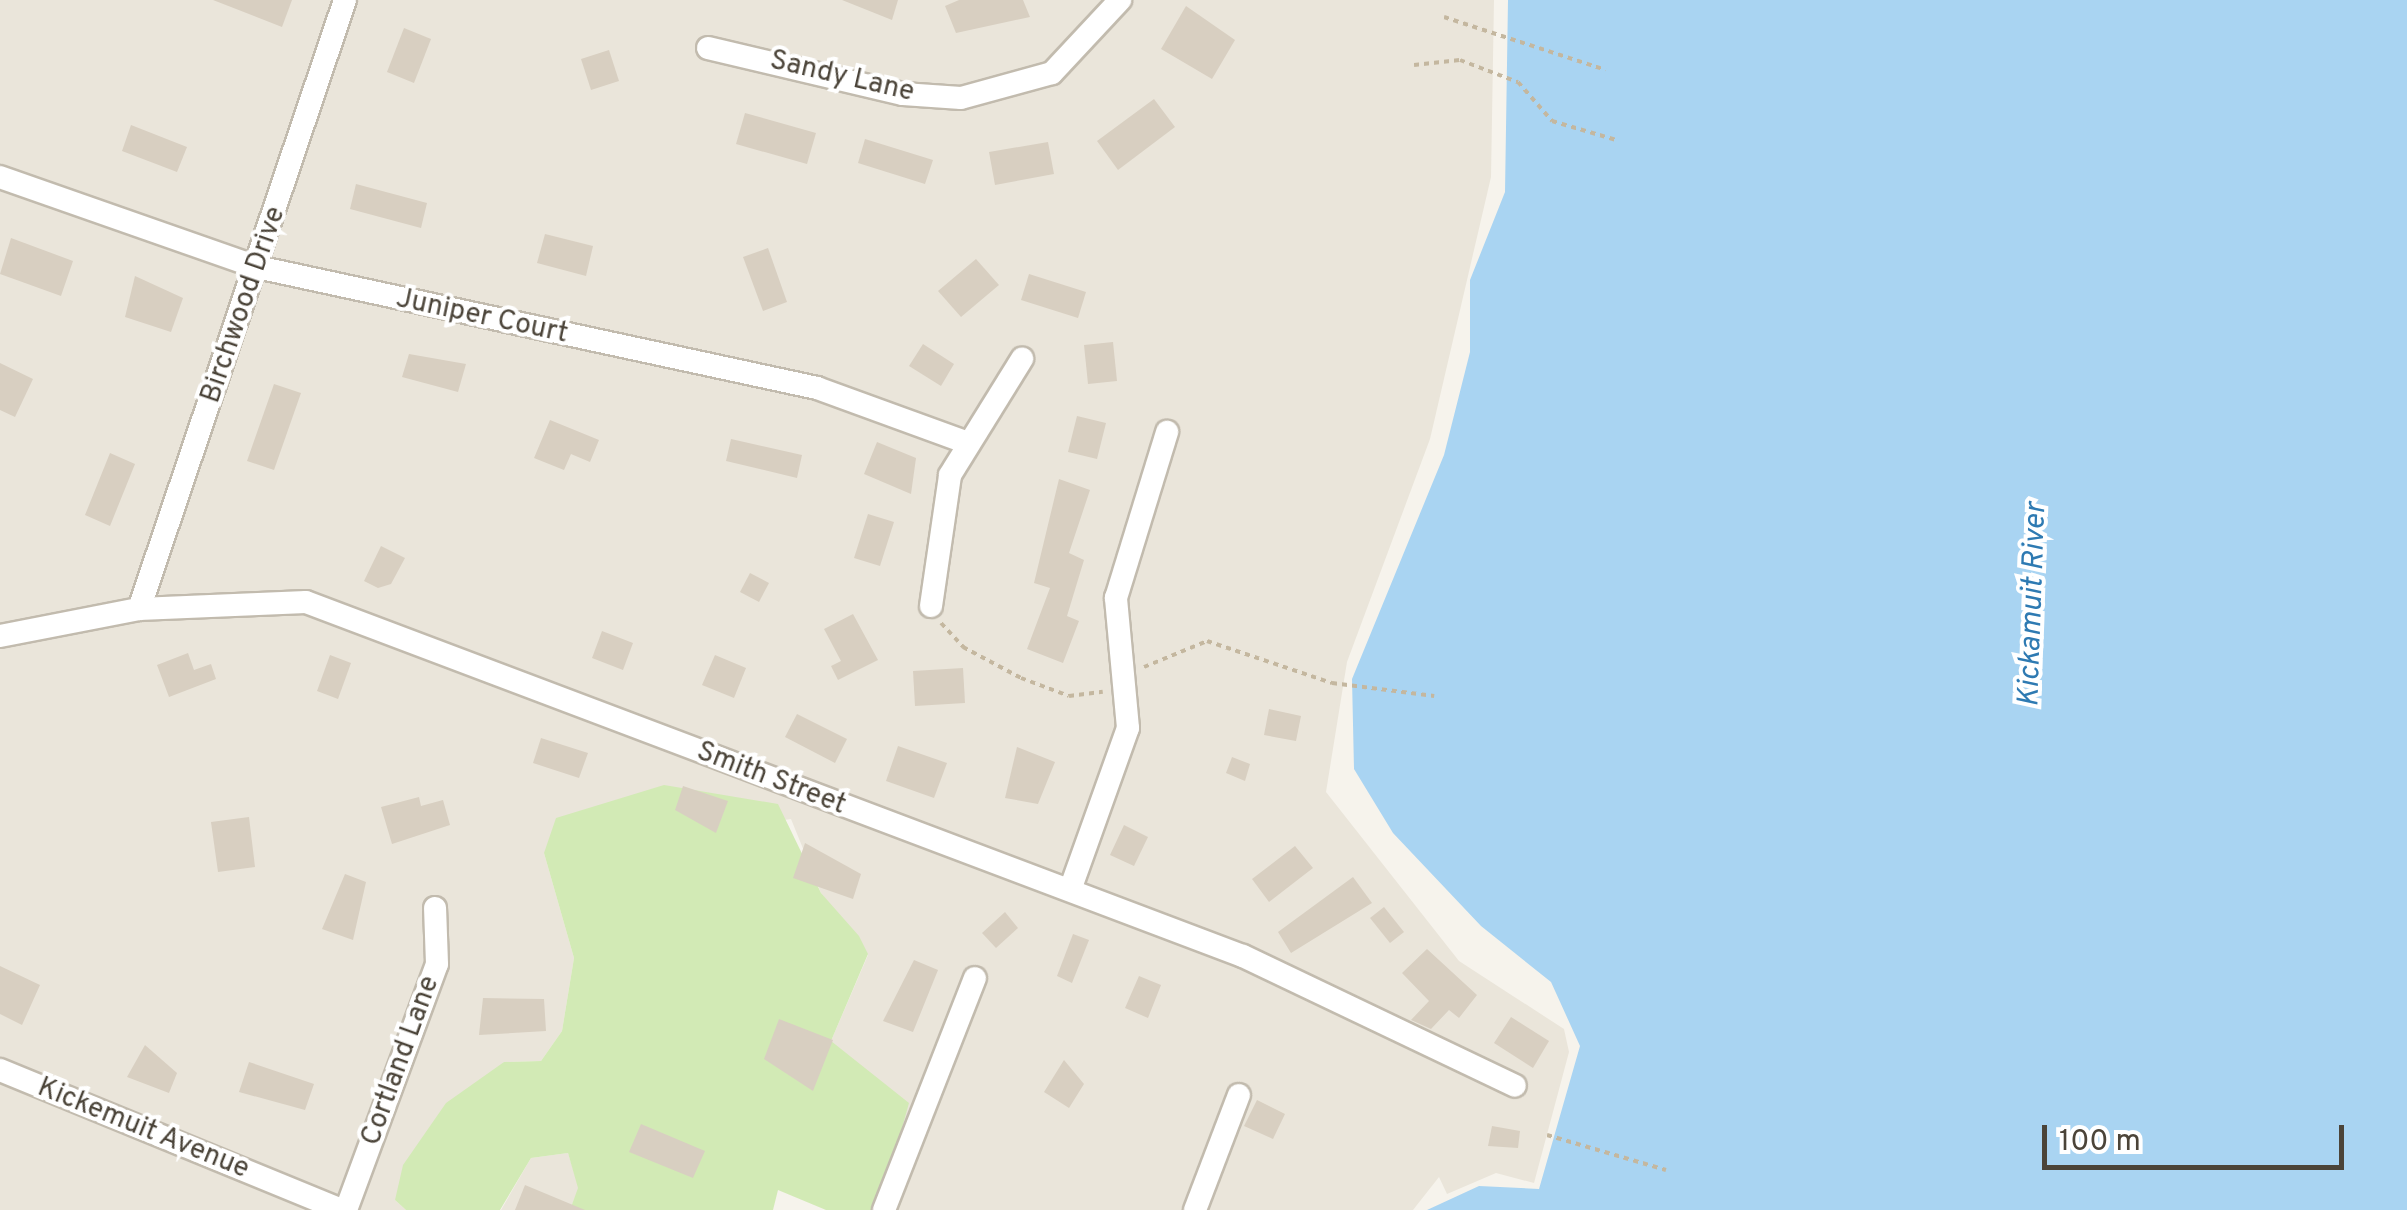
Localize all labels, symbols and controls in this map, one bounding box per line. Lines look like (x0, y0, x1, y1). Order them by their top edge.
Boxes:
street label: Sandy Lane (767, 44, 917, 110)
street label: Birchwood Drive (195, 202, 293, 408)
street label: Juniper Court (393, 282, 571, 352)
water label: Kickamuit River (2012, 502, 2056, 708)
street label: Smith Street (692, 735, 850, 823)
street label: Cortland Lane (355, 972, 447, 1150)
street label: Kickemuit Avenue (32, 1071, 254, 1187)
scale bar (2047, 1105, 2350, 1167)
text: 100 m (2059, 1124, 2141, 1161)

